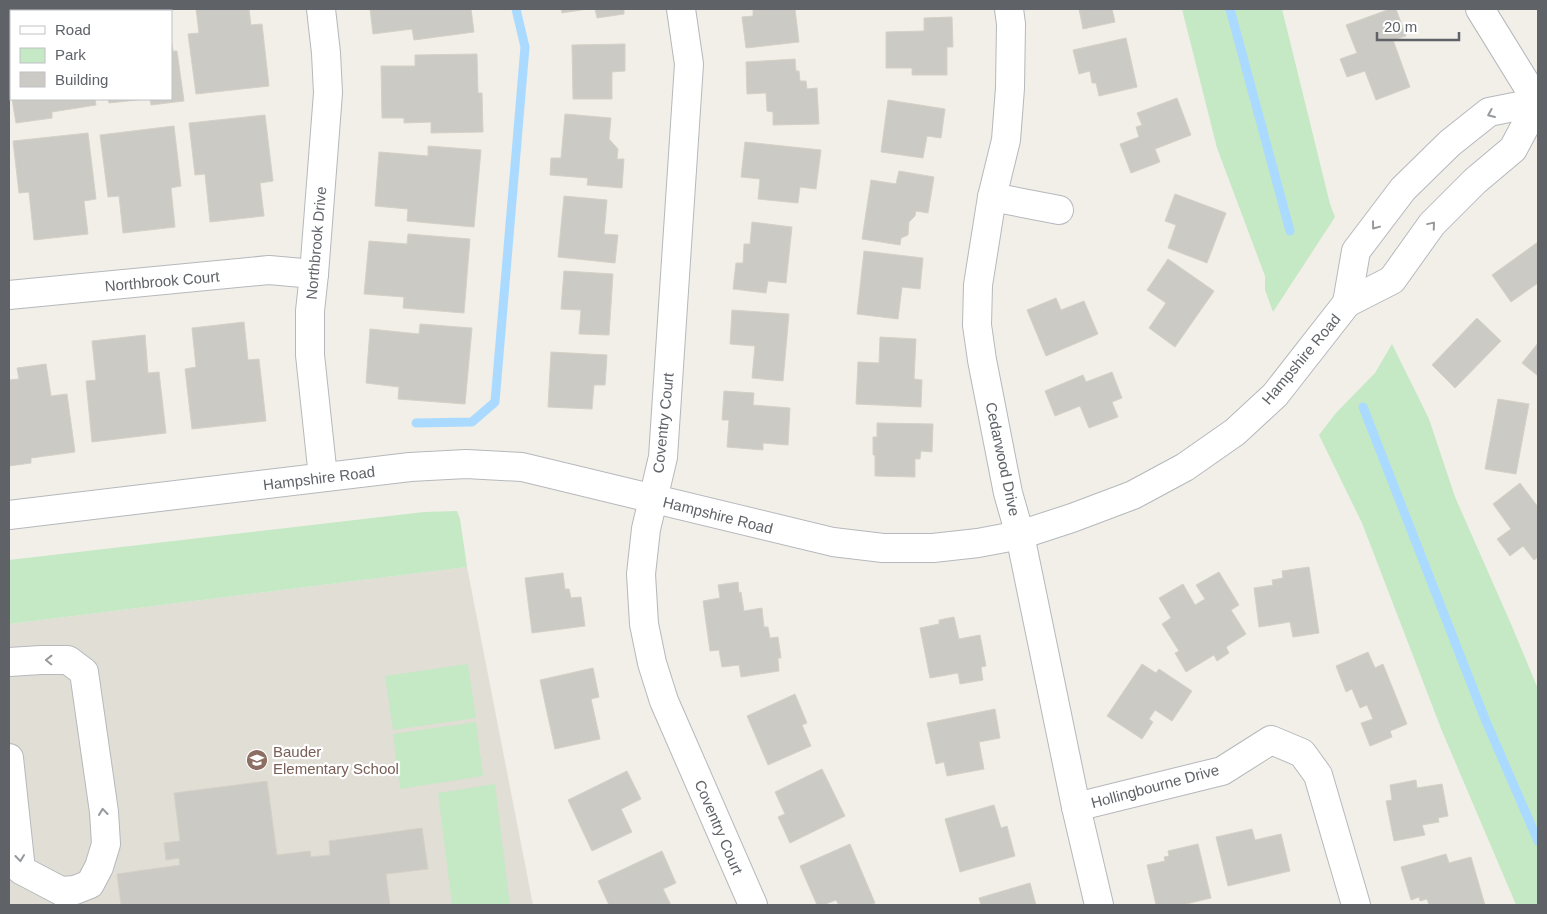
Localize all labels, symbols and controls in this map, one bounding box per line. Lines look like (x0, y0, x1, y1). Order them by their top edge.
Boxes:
legend (10, 10, 172, 100)
scale bar (1377, 10, 1460, 42)
text: 20 m (1384, 18, 1417, 35)
text: Road (55, 21, 91, 38)
text: Park (55, 46, 86, 63)
text: Building (55, 71, 108, 88)
one-way arrow (1487, 108, 1496, 118)
street label: Northbrook Drive (303, 186, 329, 300)
one-way arrow (1373, 220, 1381, 229)
one-way arrow (1427, 222, 1436, 231)
street label: Northbrook Court (104, 267, 221, 294)
street label: Hampshire Road (1258, 310, 1344, 408)
street label: Coventry Court (649, 371, 677, 474)
street label: Cedarwood Drive (983, 401, 1023, 517)
street label: Hampshire Road (262, 463, 376, 493)
street label: Hampshire Road (661, 493, 775, 537)
one-way arrow (45, 655, 52, 665)
place label: Bauder Elementary School (273, 743, 399, 777)
school or university icon: Bauder Elementary School (245, 748, 269, 772)
street label: Hollingbourne Drive (1089, 761, 1221, 811)
street label: Coventry Court (691, 777, 747, 878)
one-way arrow (98, 807, 109, 815)
one-way arrow (14, 855, 25, 863)

